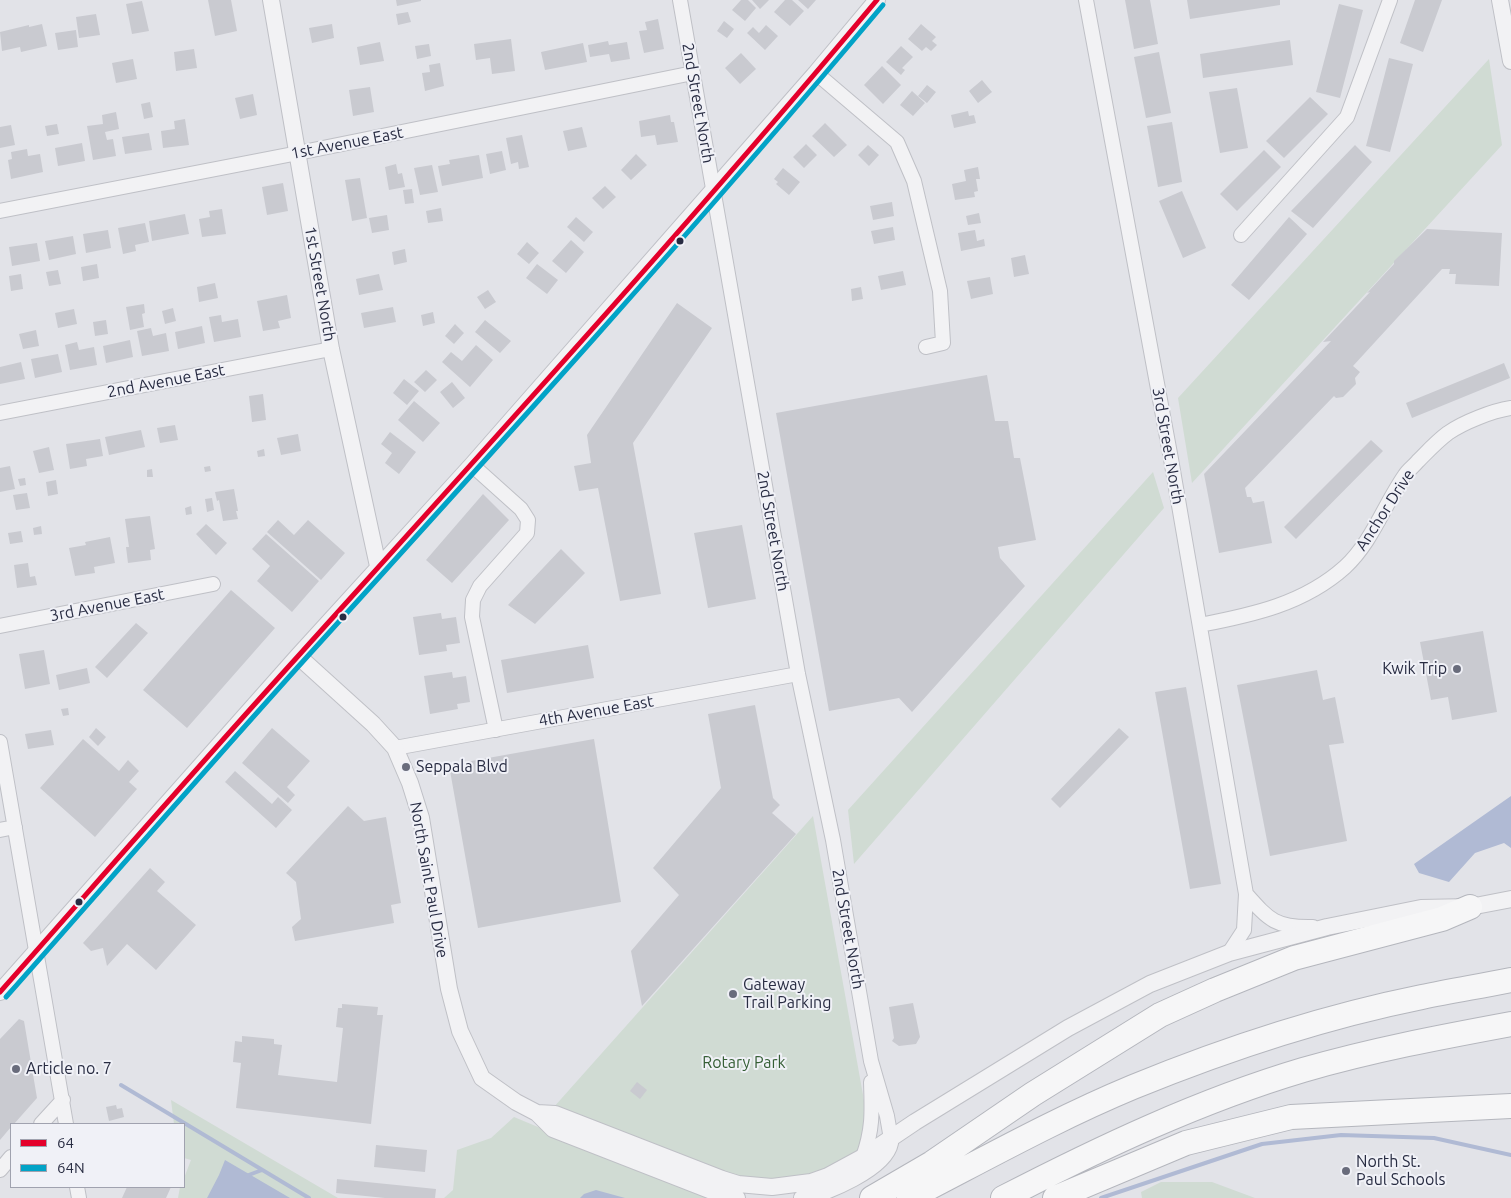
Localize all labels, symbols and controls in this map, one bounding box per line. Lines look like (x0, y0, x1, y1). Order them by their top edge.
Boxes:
street label: 2nd Street North (678, 41, 718, 165)
street label: 1st Avenue East (289, 123, 405, 163)
street label: 1st Street North (300, 225, 340, 343)
unlabelled marker (675, 236, 685, 246)
street label: 2nd Avenue East (106, 360, 226, 402)
street label: 3rd Street North (1148, 386, 1188, 506)
street label: Anchor Drive (1352, 466, 1418, 554)
street label: 2nd Street North (753, 469, 793, 593)
street label: 3rd Avenue East (48, 585, 166, 625)
unlabelled marker (338, 612, 348, 622)
place label: Kwik Trip (1382, 659, 1447, 679)
marker: Kwik Trip (1451, 663, 1463, 675)
street label: 4th Avenue East (537, 691, 655, 731)
place label: Seppala Blvd (416, 757, 508, 777)
marker: Seppala Blvd (400, 761, 412, 773)
street label: North Saint Paul Drive (406, 801, 452, 959)
street label: 2nd Street North (828, 867, 868, 991)
unlabelled marker (74, 897, 84, 907)
place label: Gateway Trail Parking (743, 975, 831, 1013)
marker: Gateway Trail Parking (727, 988, 739, 1000)
park label: Rotary Park (702, 1053, 786, 1073)
place label: Article no. 7 (26, 1059, 112, 1079)
marker: Article no. 7 (10, 1063, 22, 1075)
legend (10, 1123, 185, 1188)
text: 64 (57, 1134, 74, 1151)
place label: North St. Paul Schools (1356, 1152, 1445, 1190)
text: 64N (57, 1159, 85, 1176)
marker: North St. Paul Schools (1340, 1165, 1352, 1177)

